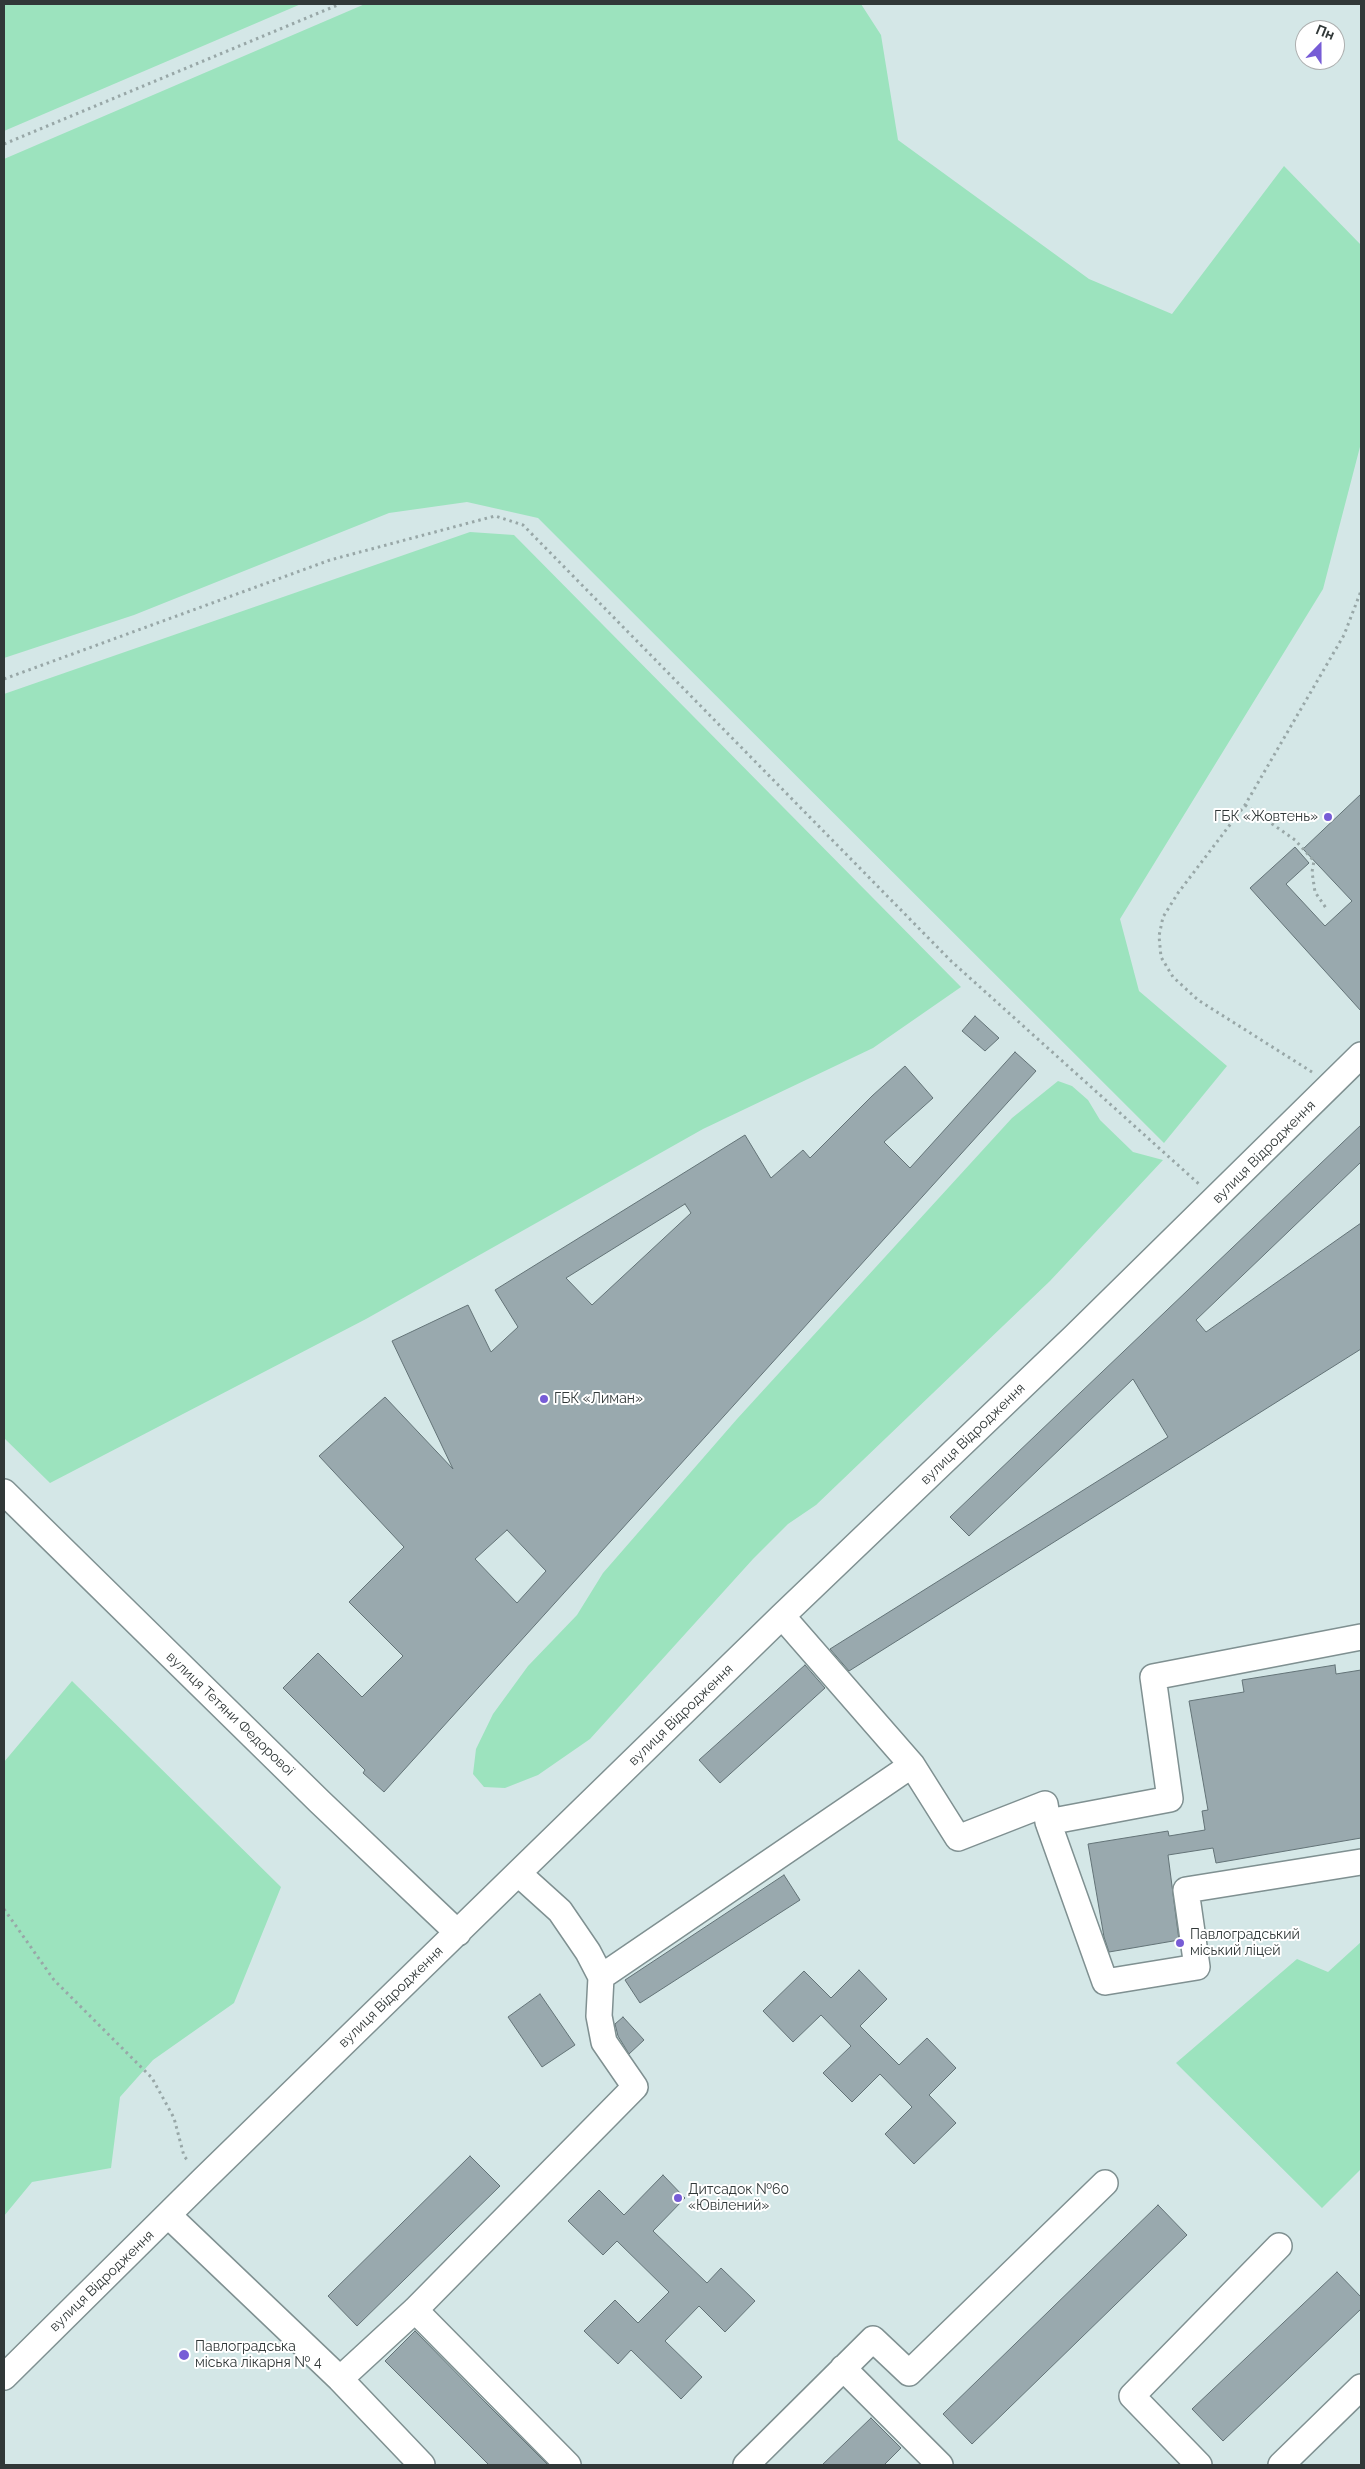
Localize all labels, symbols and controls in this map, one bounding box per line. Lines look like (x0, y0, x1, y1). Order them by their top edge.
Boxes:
north arrow (1295, 20, 1345, 70)
text: Пн (1314, 21, 1337, 43)
place label: ГБК «Жовтень» (1214, 809, 1318, 825)
marker: ГБК «Жовтень» (1322, 811, 1334, 823)
street label: вулиця Відродження (1209, 1097, 1319, 1207)
street label: вулиця Відродження (917, 1380, 1029, 1488)
place label: ГБК «Лиман» (554, 1391, 643, 1407)
marker: ГБК «Лиман» (538, 1393, 550, 1405)
street label: вулиця Тетяни Федорової (163, 1648, 297, 1780)
street label: вулиця Відродження (625, 1661, 737, 1769)
place label: Павлоградський міський ліцей (1190, 1927, 1300, 1960)
marker: Павлоградський міський ліцей (1174, 1937, 1186, 1949)
street label: вулиця Відродження (335, 1943, 447, 2051)
place label: Дитсадок №60 «Ювілений» (688, 2182, 789, 2214)
marker: Дитсадок №60 «Ювілений» (672, 2192, 684, 2204)
street label: вулиця Відродження (46, 2227, 158, 2335)
place label: Павлоградська міська лікарня № 4 (195, 2339, 322, 2372)
marker: Павлоградська міська лікарня № 4 (177, 2348, 191, 2362)

